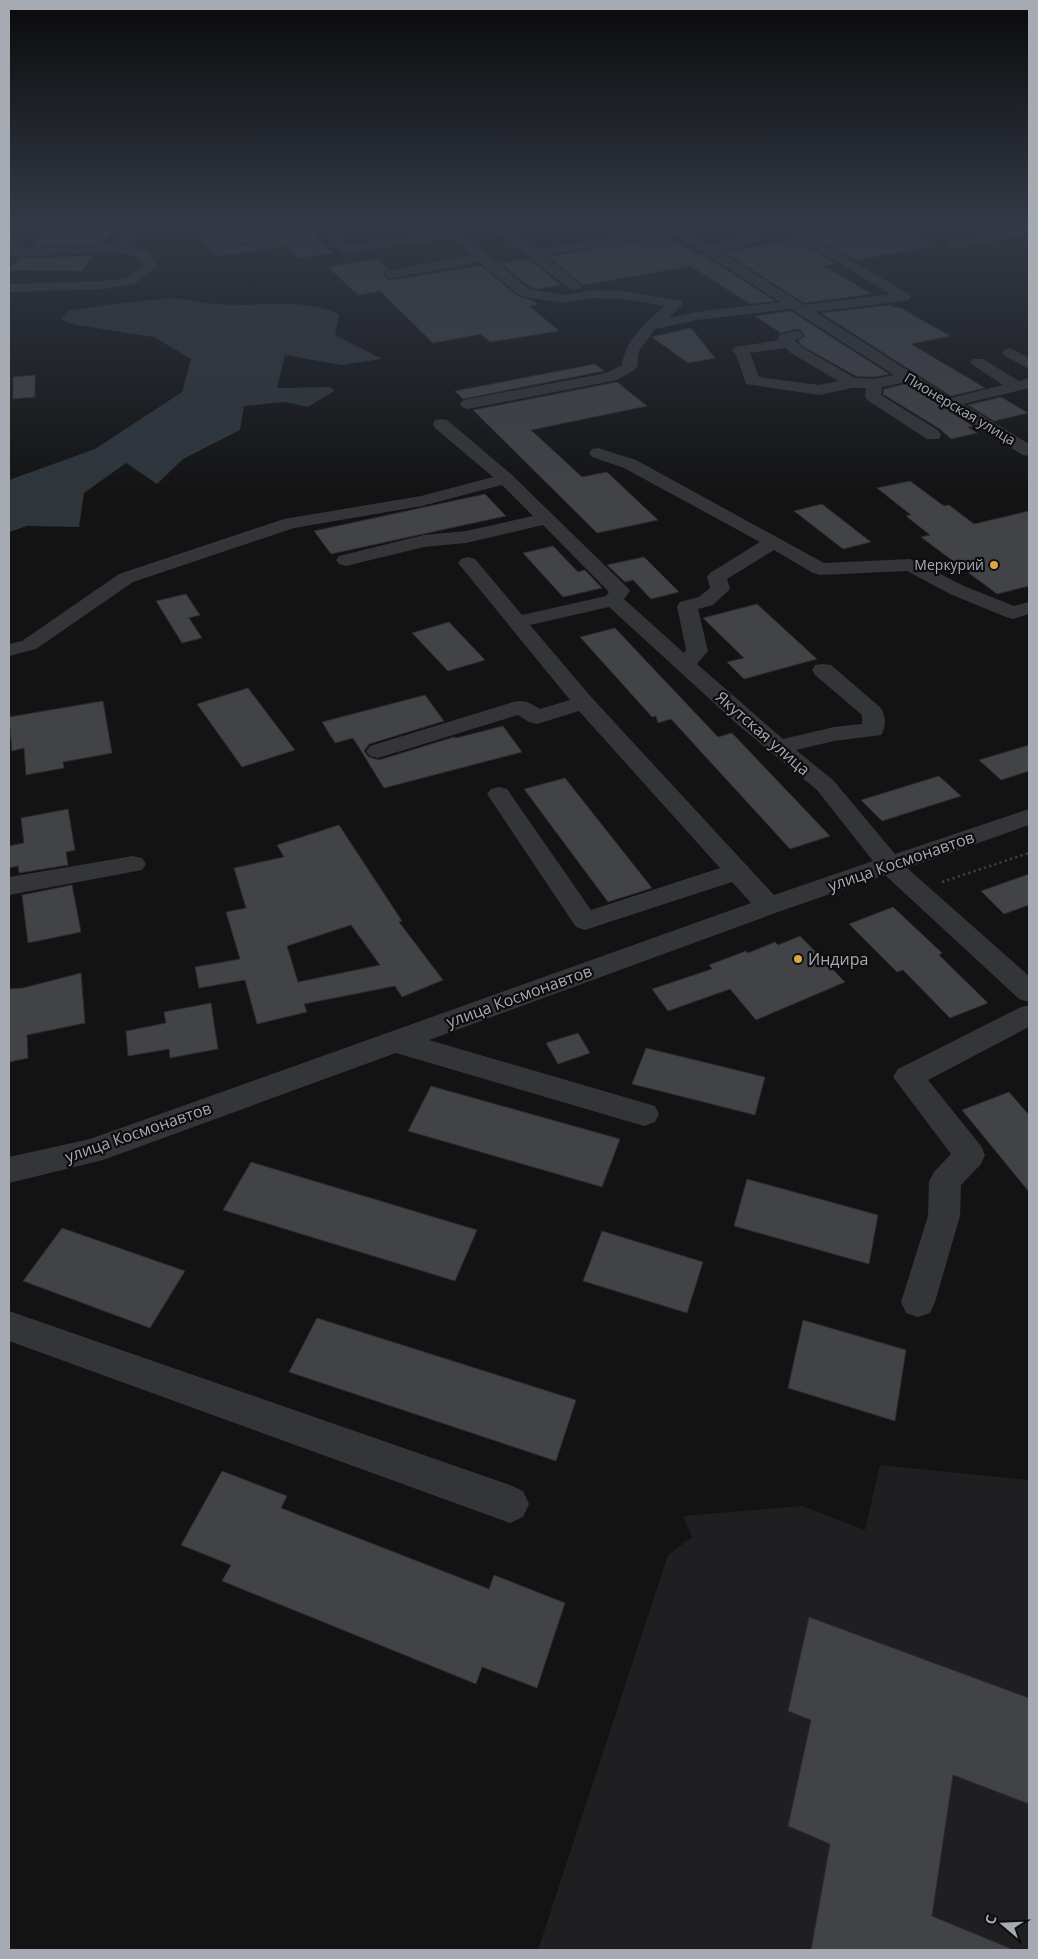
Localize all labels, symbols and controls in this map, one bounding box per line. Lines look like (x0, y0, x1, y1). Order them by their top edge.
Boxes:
street label: Пионерская улица (901, 368, 1019, 449)
place label: Меркурий (914, 555, 984, 574)
marker: Меркурий (988, 559, 1000, 571)
street label: Якутская улица (711, 686, 815, 780)
street label: улица Космонавтов (825, 826, 977, 896)
place label: Индира (808, 948, 868, 970)
marker: Индира (792, 953, 804, 965)
street label: улица Космонавтов (443, 959, 595, 1033)
street label: улица Космонавтов (62, 1097, 214, 1167)
north arrow (978, 1899, 1028, 1949)
text: С (980, 1912, 1001, 1927)

